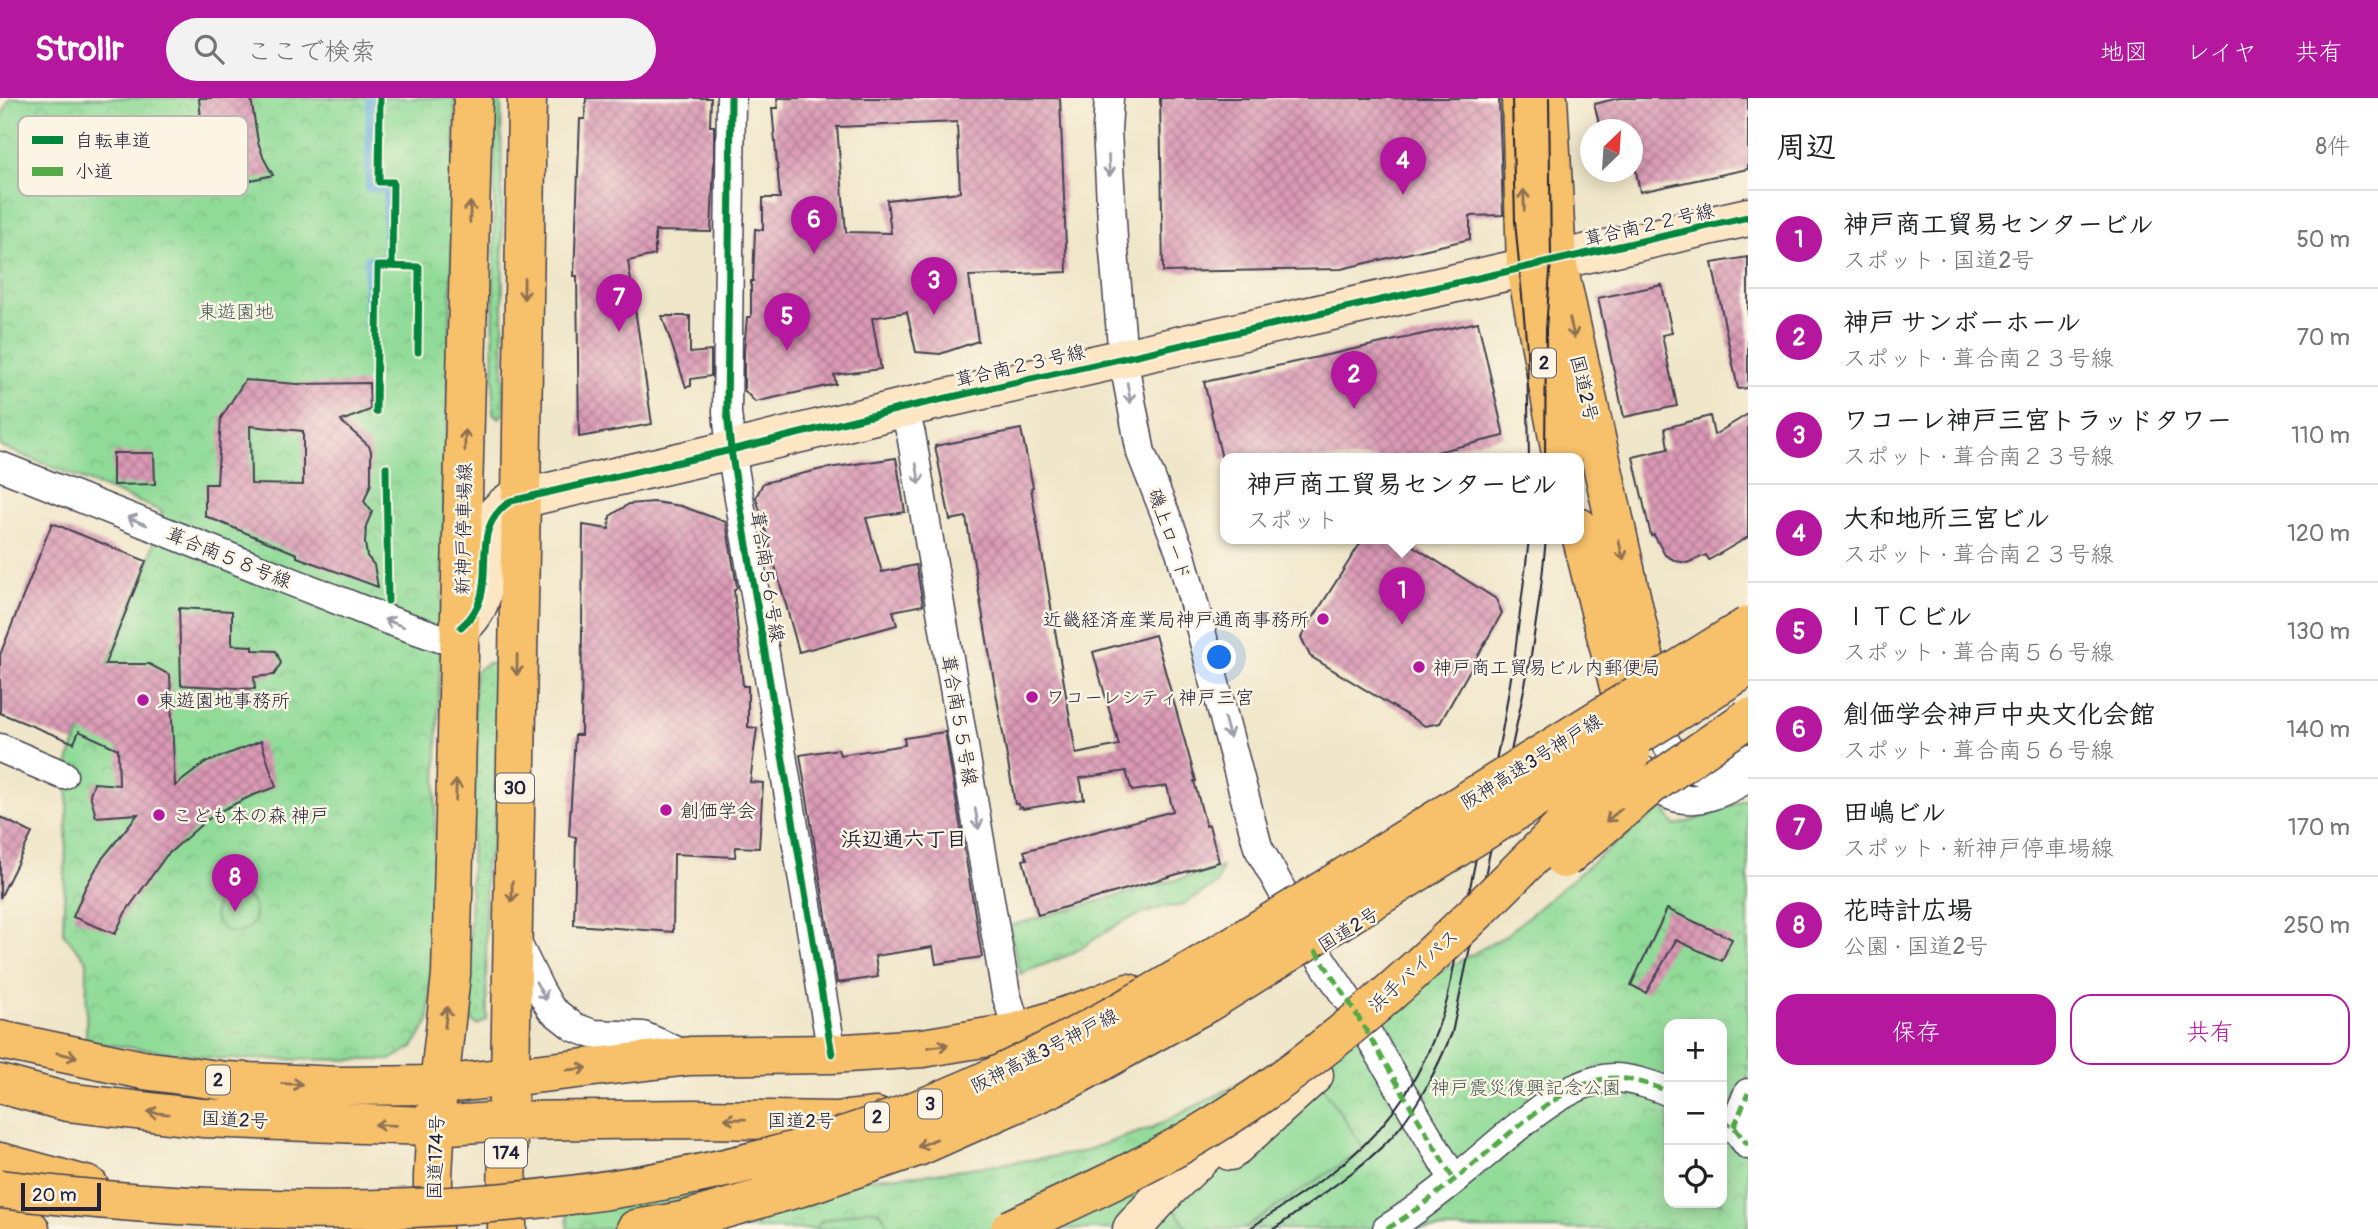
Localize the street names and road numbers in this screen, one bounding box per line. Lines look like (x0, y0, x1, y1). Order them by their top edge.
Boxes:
street label: 葺合南２２号線 (1582, 198, 1717, 252)
street label: 葺合南２３号線 (953, 339, 1088, 393)
road number: 2 (1532, 348, 1556, 377)
street label: 国道2号 (1565, 353, 1603, 424)
street label: 新神戸停車場線 (451, 462, 477, 596)
street label: 磯上ロード (1142, 485, 1196, 583)
street label: 葺合南５６号線 (745, 509, 789, 644)
street label: 葺合南５８号線 (162, 522, 295, 594)
street label: 葺合南５５号線 (936, 653, 982, 788)
street label: 阪神高速3号神戸線 (1456, 709, 1607, 815)
road number: 30 (496, 774, 534, 802)
street label: 国道2号 (1313, 902, 1384, 958)
street label: 浜手バイパス (1363, 924, 1464, 1018)
street label: 阪神高速3号神戸線 (967, 1003, 1122, 1098)
road number: 2 (206, 1065, 230, 1094)
road number: 3 (918, 1090, 942, 1119)
road number: 2 (865, 1102, 889, 1132)
street label: 国道2号 (201, 1106, 269, 1134)
street label: 国道2号 (767, 1109, 835, 1133)
street label: 国道174号 (423, 1114, 449, 1200)
road number: 174 (485, 1138, 527, 1168)

